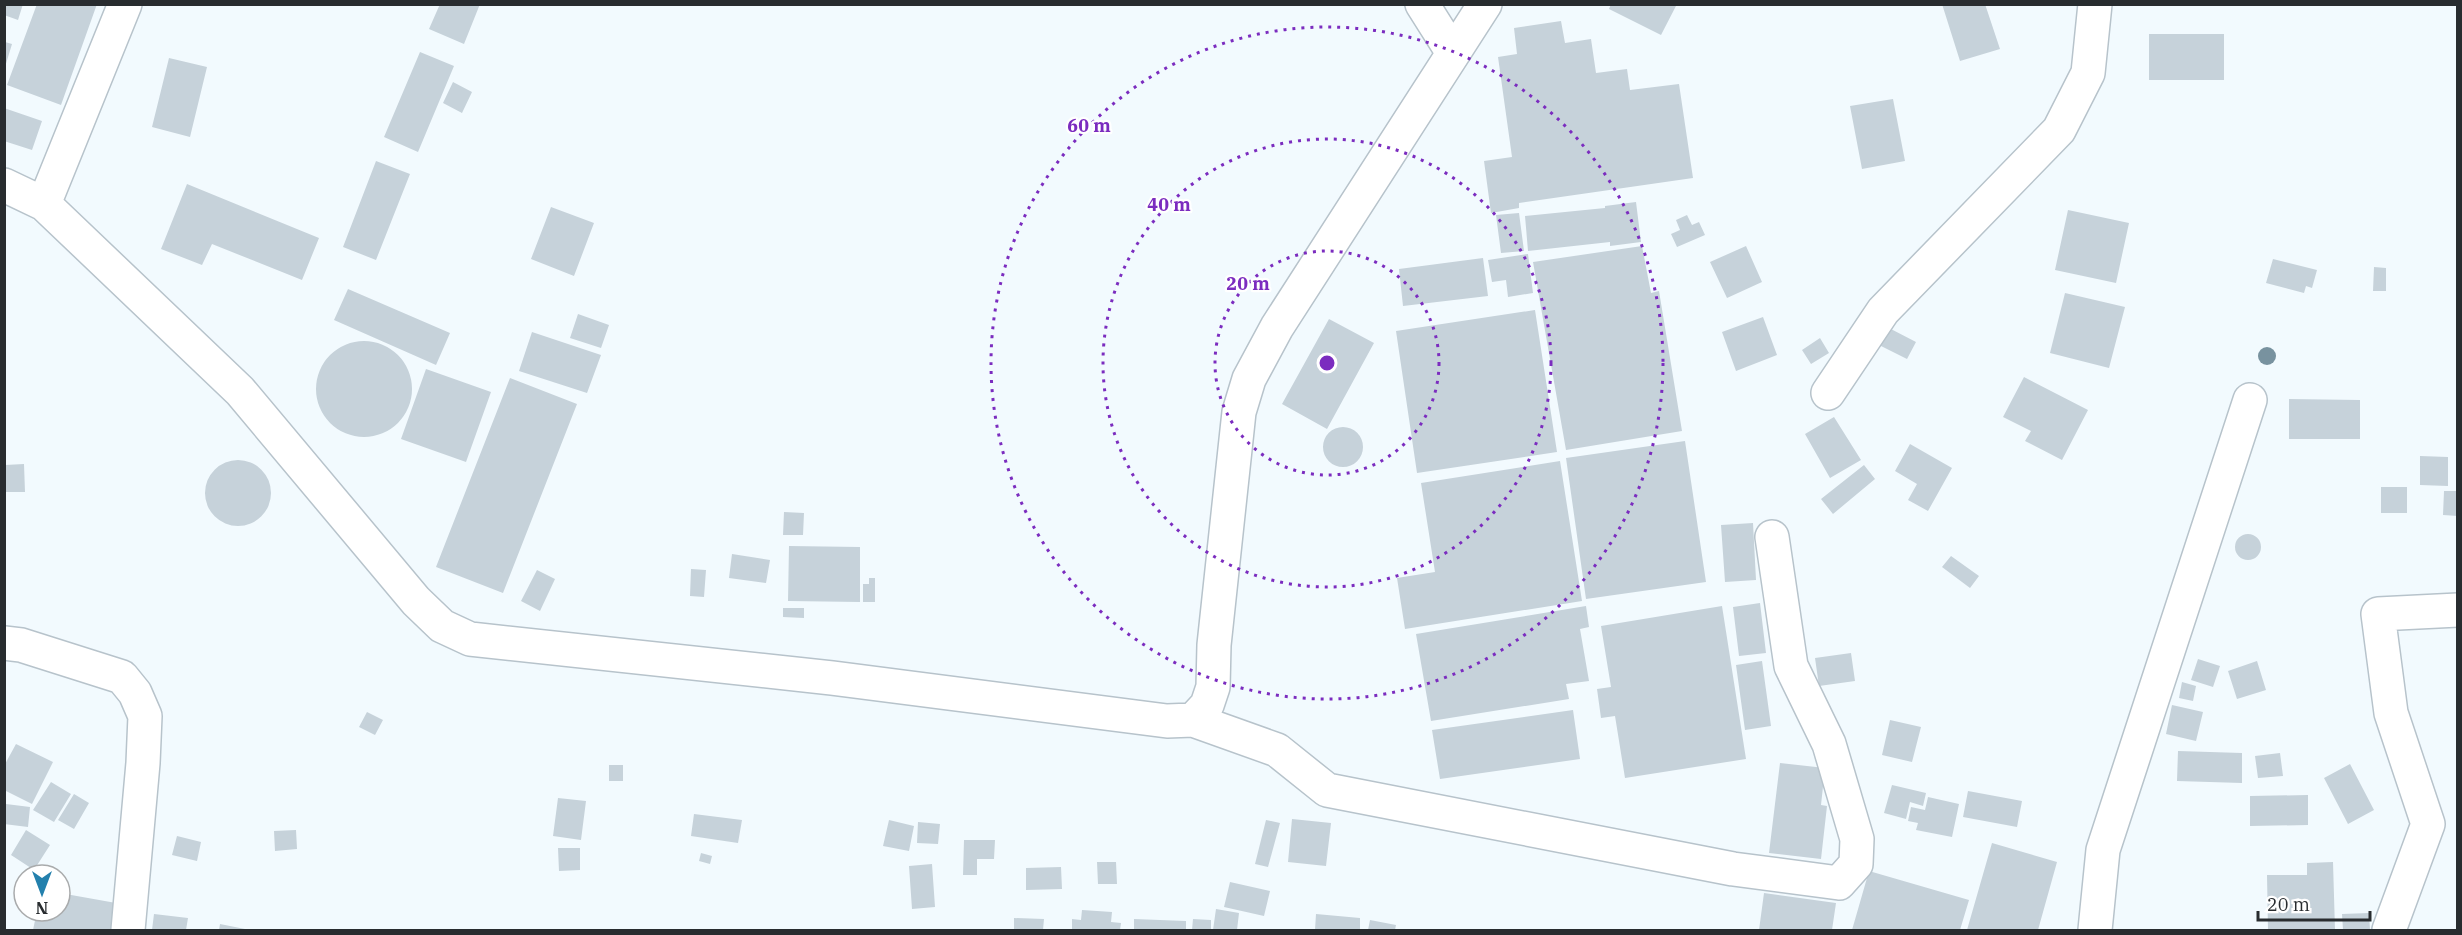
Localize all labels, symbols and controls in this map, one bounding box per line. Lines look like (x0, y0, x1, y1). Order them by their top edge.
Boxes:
text: 60 m (1067, 114, 1111, 137)
text: 40 m (1147, 193, 1191, 216)
text: 20 m (1226, 272, 1270, 295)
centre of rings (1317, 353, 1337, 373)
north arrow (12, 863, 72, 923)
scale bar (2258, 884, 2370, 922)
text: 20 m (2267, 893, 2310, 916)
text: N (36, 898, 48, 918)

